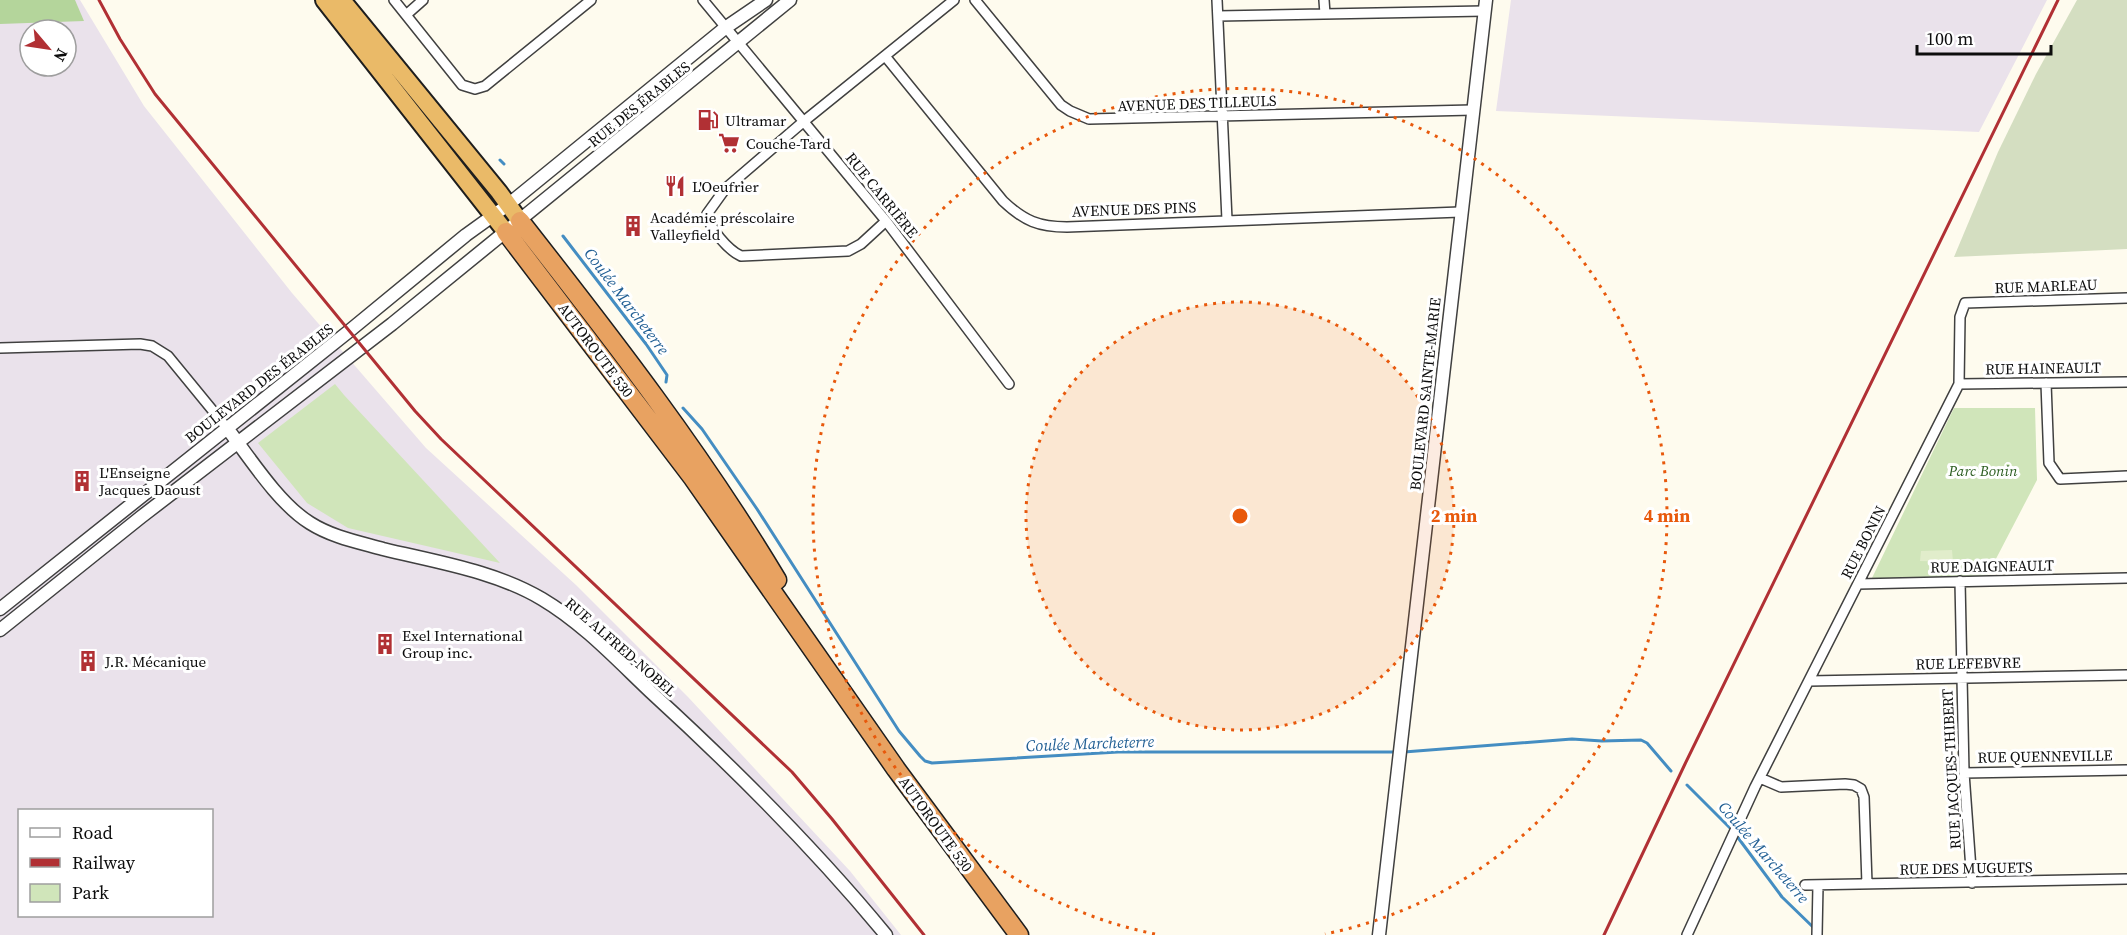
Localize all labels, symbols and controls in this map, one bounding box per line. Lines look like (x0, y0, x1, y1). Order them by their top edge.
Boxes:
north arrow (18, 18, 78, 78)
scale bar (1917, 18, 2050, 56)
text: 100 m (1926, 26, 1973, 51)
text: N (49, 45, 74, 66)
street label: RUE DES ÉRABLES (583, 56, 695, 152)
street label: AVENUE DES TILLEULS (1117, 90, 1277, 116)
fuel station icon: Ultramar (696, 108, 720, 132)
place label: Ultramar (725, 110, 787, 131)
supermarket icon: Couche-Tard (717, 131, 741, 155)
place label: Couche-Tard (746, 133, 831, 154)
street label: RUE CARRIÈRE (841, 148, 923, 242)
restaurant icon: L'Oeufrier (663, 174, 687, 198)
place label: L'Oeufrier (692, 176, 759, 197)
street label: AVENUE DES PINS (1071, 196, 1197, 222)
place label: Académie préscolaire Valleyfield (650, 207, 795, 245)
building icon: Académie préscolaire Valleyfield (621, 214, 645, 238)
water label: Coulée Marcheterre (580, 243, 675, 359)
street label: RUE MARLEAU (1994, 274, 2098, 298)
street label: BOULEVARD SAINTE-MARIE (1404, 297, 1446, 491)
street label: AUTOROUTE 530 (553, 298, 639, 402)
street label: BOULEVARD DES ÉRABLES (180, 318, 338, 448)
street label: RUE HAINEAULT (1985, 356, 2101, 380)
park label: Parc Bonin (1947, 460, 2018, 481)
place label: L'Enseigne Jacques Daoust (98, 462, 200, 500)
building icon: L'Enseigne Jacques Daoust (70, 469, 94, 493)
street label: RUE BONIN (1836, 502, 1890, 582)
text: 2 min (1431, 503, 1477, 528)
text: 4 min (1644, 503, 1690, 528)
centre of rings (1230, 506, 1250, 526)
street label: RUE DAIGNEAULT (1930, 554, 2054, 578)
street label: RUE ALFRED-NOBEL (561, 593, 681, 701)
place label: Exel International Group inc. (402, 625, 524, 663)
building icon: Exel International Group inc. (373, 632, 397, 656)
building icon: J.R. Mécanique (76, 649, 100, 673)
place label: J.R. Mécanique (104, 651, 206, 672)
street label: RUE LEFEBVRE (1915, 652, 2021, 674)
street label: RUE JACQUES-THIBERT (1936, 688, 1966, 850)
water label: Coulée Marcheterre (1025, 730, 1155, 756)
street label: RUE QUENNEVILLE (1977, 744, 2113, 768)
street label: AUTOROUTE 530 (894, 772, 978, 876)
water label: Coulée Marcheterre (1714, 796, 1815, 908)
legend (18, 809, 213, 917)
text: Road (72, 820, 113, 845)
text: Railway (72, 850, 136, 875)
street label: RUE DES MUGUETS (1899, 856, 2033, 880)
text: Park (72, 880, 109, 905)

